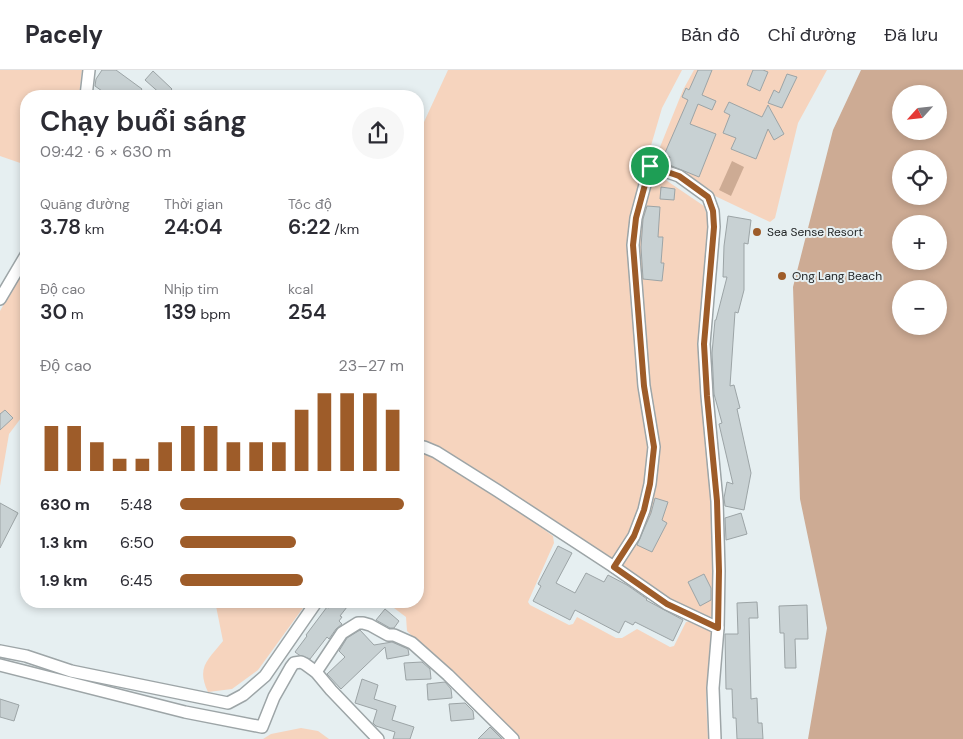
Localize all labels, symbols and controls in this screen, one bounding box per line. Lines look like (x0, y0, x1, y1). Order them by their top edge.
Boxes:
text: Pacely (25, 19, 103, 50)
text: Bản đồ (681, 23, 740, 47)
text: Chỉ đường (768, 23, 856, 47)
text: Đã lưu (884, 23, 938, 47)
north arrow (892, 85, 948, 140)
map controls (892, 85, 947, 335)
text: Chạy buổi sáng (40, 103, 247, 140)
button: share (352, 107, 404, 159)
text: 09:42 · 6 × 630 m (40, 141, 171, 162)
pin (629, 145, 671, 187)
button: locate (892, 150, 947, 205)
icon: arrive (636, 152, 664, 180)
text: Quãng đường (40, 195, 130, 213)
text: Thời gian (164, 195, 223, 213)
text: Tốc độ (288, 195, 332, 213)
text: 3.78 (40, 213, 81, 241)
text: 24:04 (164, 213, 222, 241)
text: 6:22 (288, 213, 331, 241)
button: + (892, 215, 947, 270)
text: km (81, 220, 104, 238)
text: /km (331, 220, 359, 238)
place label: Sea Sense Resort (767, 224, 863, 240)
marker: Sea Sense Resort (751, 226, 763, 238)
place label: Ong Lang Beach (792, 268, 882, 284)
marker: Ong Lang Beach (776, 270, 788, 282)
text: Độ cao (40, 280, 85, 298)
text: Nhịp tim (164, 280, 219, 298)
text: kcal (288, 280, 313, 298)
button: − (892, 280, 947, 335)
text: 30 (40, 298, 67, 326)
text: 139 (164, 298, 197, 326)
text: 254 (288, 298, 327, 326)
text: m (67, 305, 83, 323)
text: bpm (197, 305, 230, 323)
text: Độ cao (40, 355, 92, 376)
text: 23–27 m (339, 355, 404, 376)
text: 630 m (40, 494, 90, 515)
text: 5:48 (120, 494, 152, 515)
text: 1.3 km (40, 532, 88, 553)
text: 6:50 (120, 532, 154, 553)
text: 1.9 km (40, 570, 88, 591)
text: 6:45 (120, 570, 153, 591)

